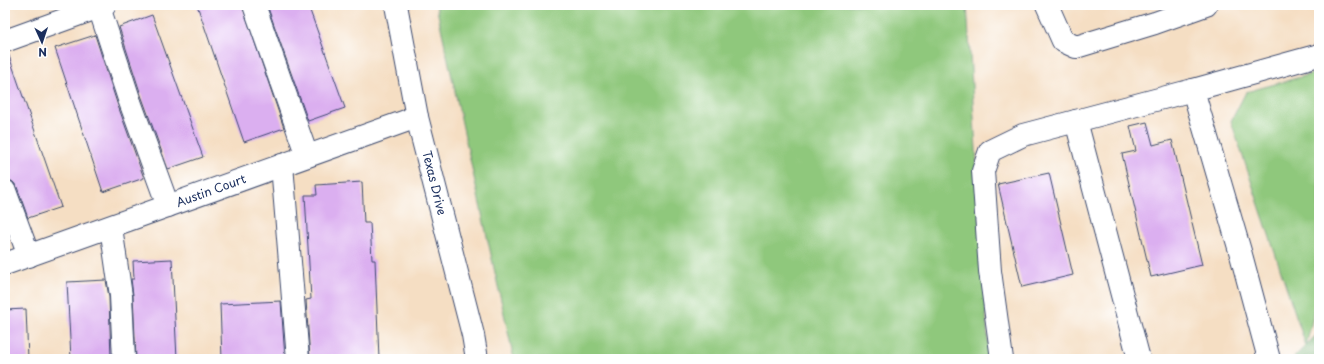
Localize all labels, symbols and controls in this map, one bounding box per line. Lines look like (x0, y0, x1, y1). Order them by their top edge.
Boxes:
north arrow (22, 22, 62, 62)
text: N (37, 44, 47, 61)
street label: Texas Drive (418, 149, 452, 217)
street label: Austin Court (173, 169, 248, 211)

